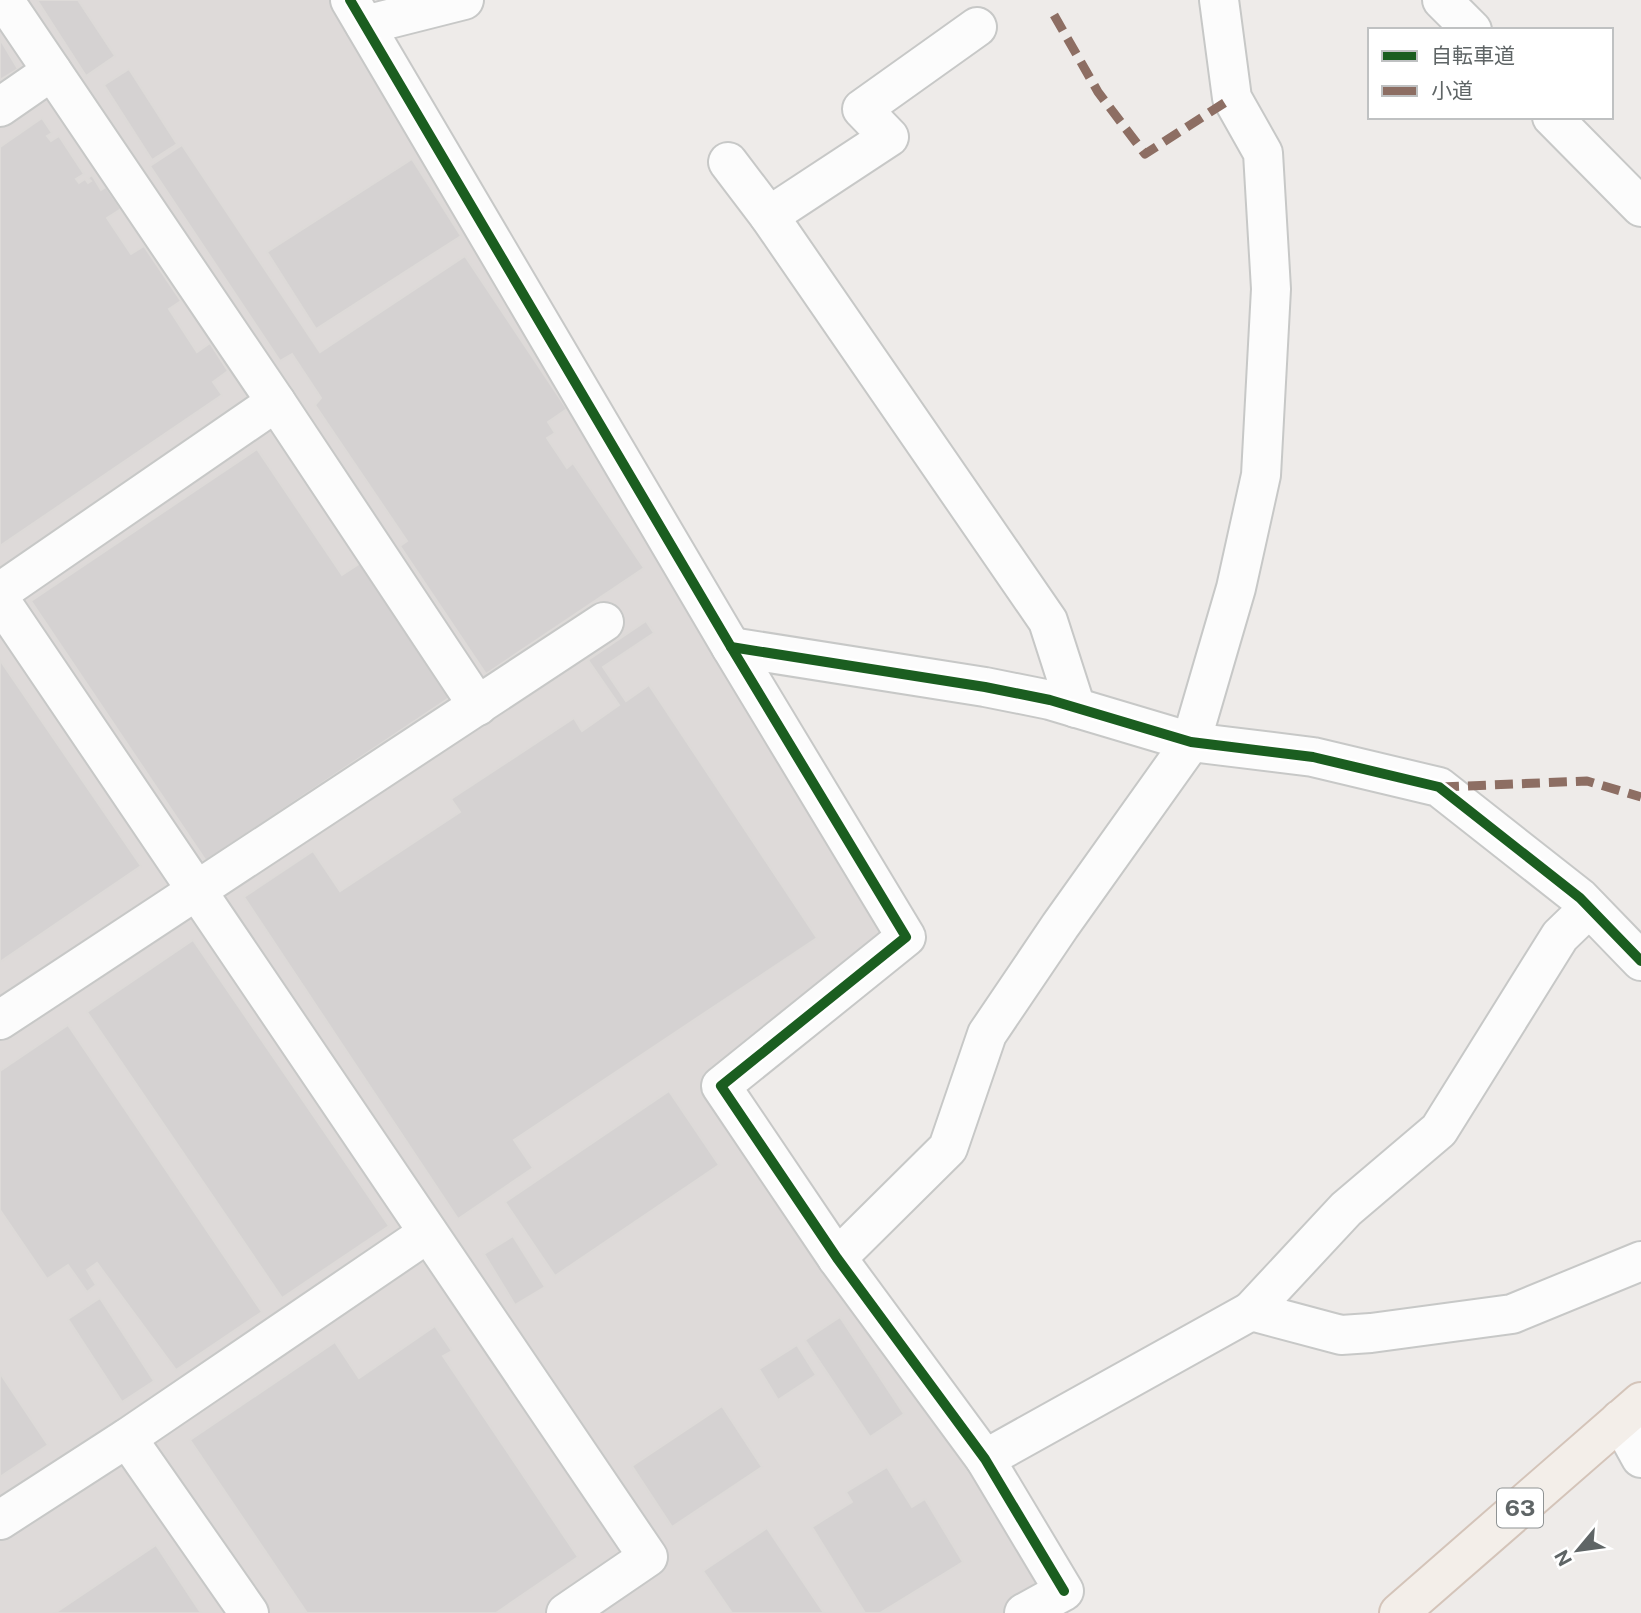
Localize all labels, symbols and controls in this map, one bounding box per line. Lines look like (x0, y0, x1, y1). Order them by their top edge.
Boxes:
legend (1368, 28, 1613, 119)
text: 自転車道 (1431, 43, 1515, 68)
text: 小道 (1431, 78, 1473, 103)
road number: 63 (1497, 1488, 1543, 1527)
north arrow (1543, 1515, 1613, 1585)
text: N (1550, 1546, 1576, 1570)

